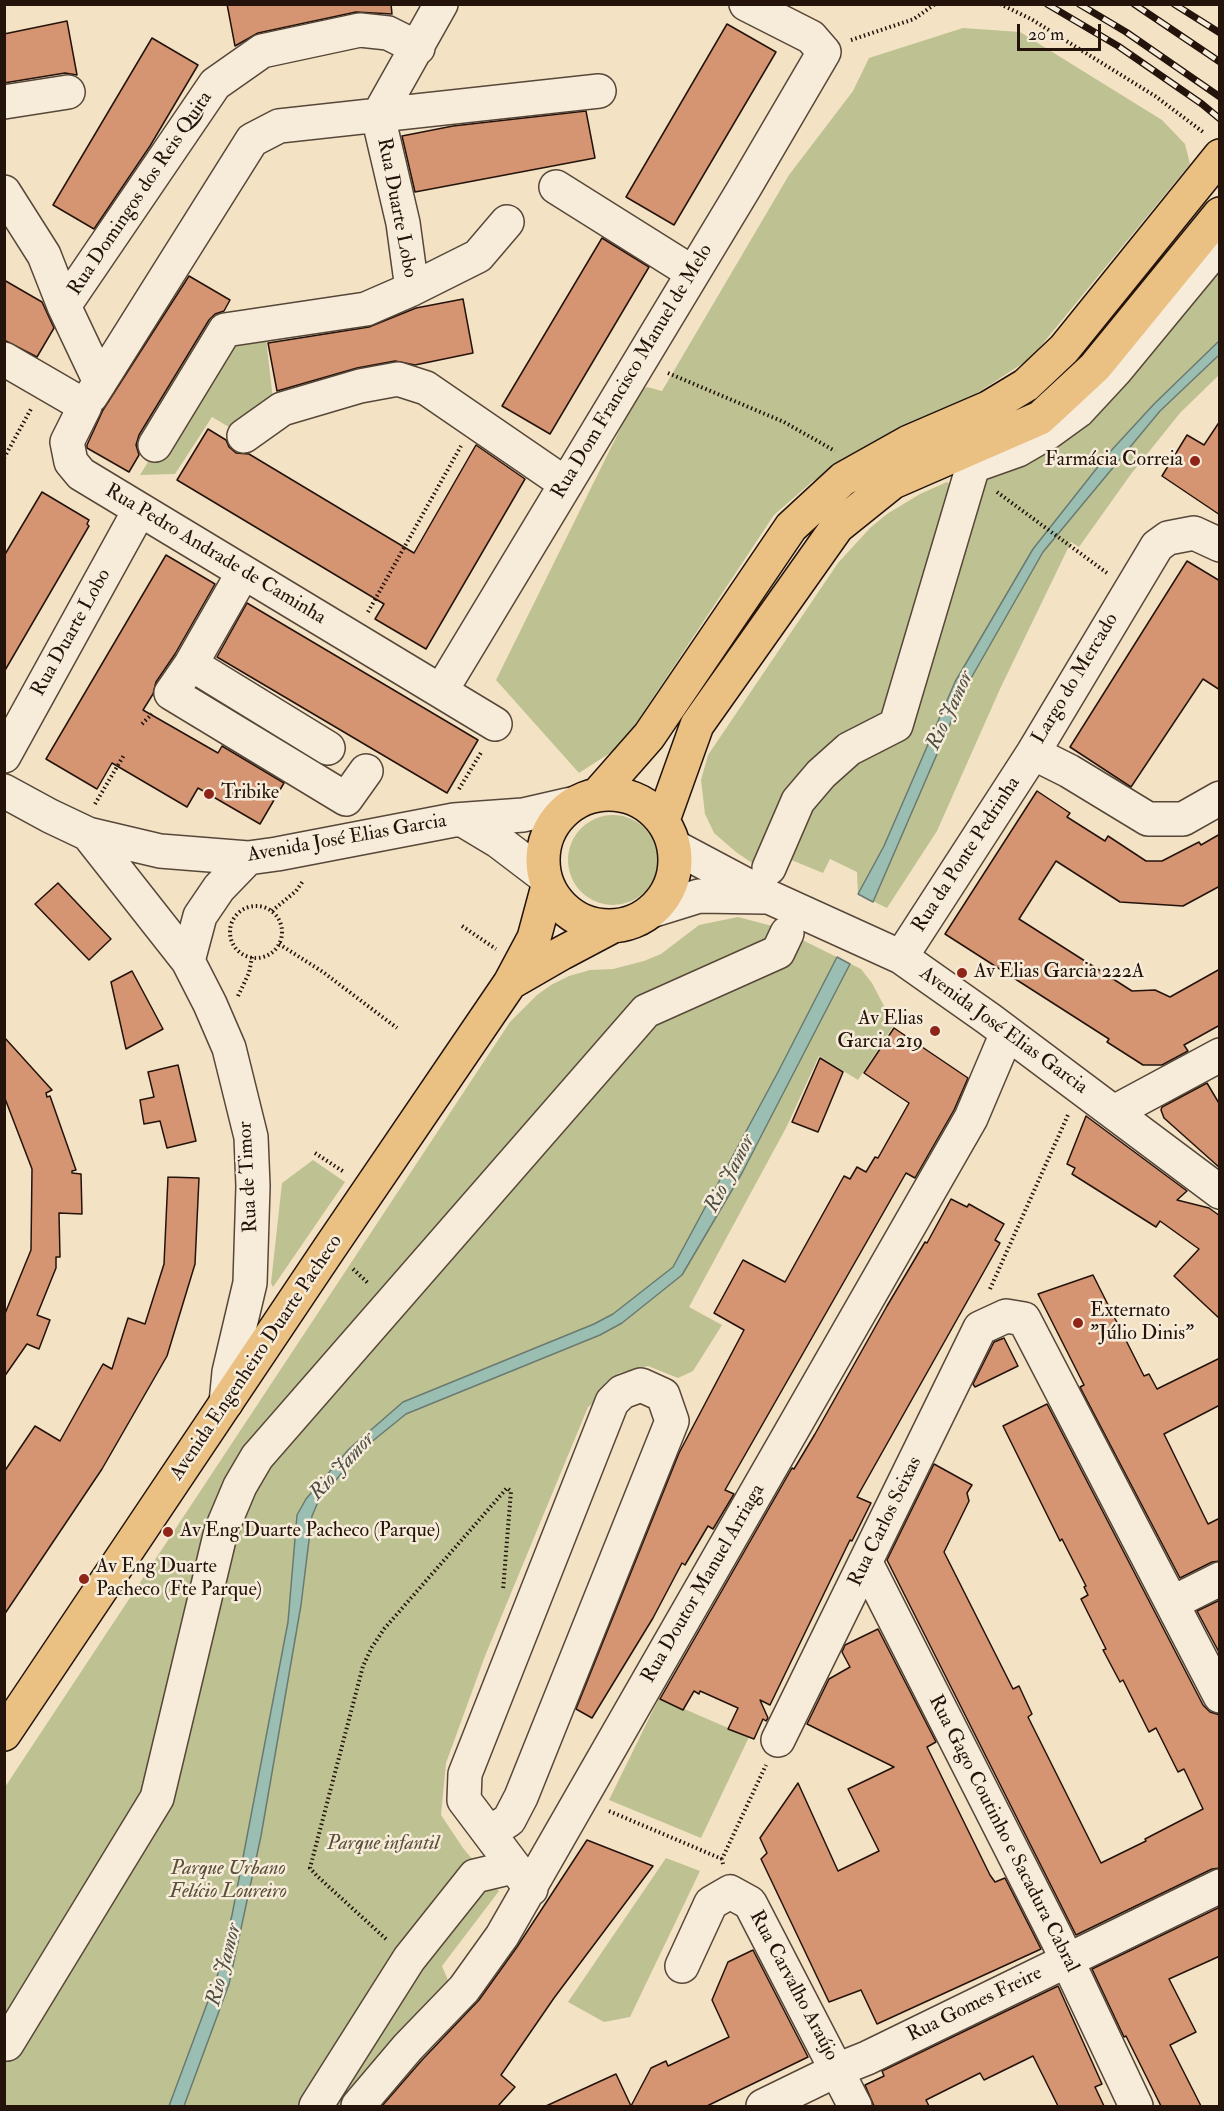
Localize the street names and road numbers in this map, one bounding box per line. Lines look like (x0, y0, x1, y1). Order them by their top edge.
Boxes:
street label: Rua Domingos dos Reis Quita (64, 87, 218, 301)
street label: Rua Duarte Lobo (371, 136, 421, 280)
street label: Rua Dom Francisco Manuel de Melo (547, 240, 719, 504)
street label: Rua Pedro Andrade de Caminha (100, 479, 330, 631)
street label: Rua Duarte Lobo (27, 565, 117, 701)
street label: Largo do Mercado (1028, 609, 1124, 749)
street label: Rua da Ponte Pedrinha (908, 773, 1026, 937)
street label: Avenida José Elias Garcia (246, 810, 448, 868)
street label: Avenida José Elias Garcia (914, 962, 1092, 1100)
street label: Rua de Timor (234, 1121, 264, 1233)
street label: Avenida Engenheiro Duarte Pacheco (166, 1231, 348, 1485)
street label: Rua Carlos Seixas (844, 1453, 928, 1591)
street label: Rua Doutor Manuel Arriaga (637, 1480, 771, 1688)
street label: Rua Gago Coutinho e Sacadura Cabral (922, 1691, 1084, 1977)
street label: Rua Carvalho Araújo (743, 1907, 843, 2065)
street label: Rua Gomes Freire (904, 1962, 1046, 2048)

